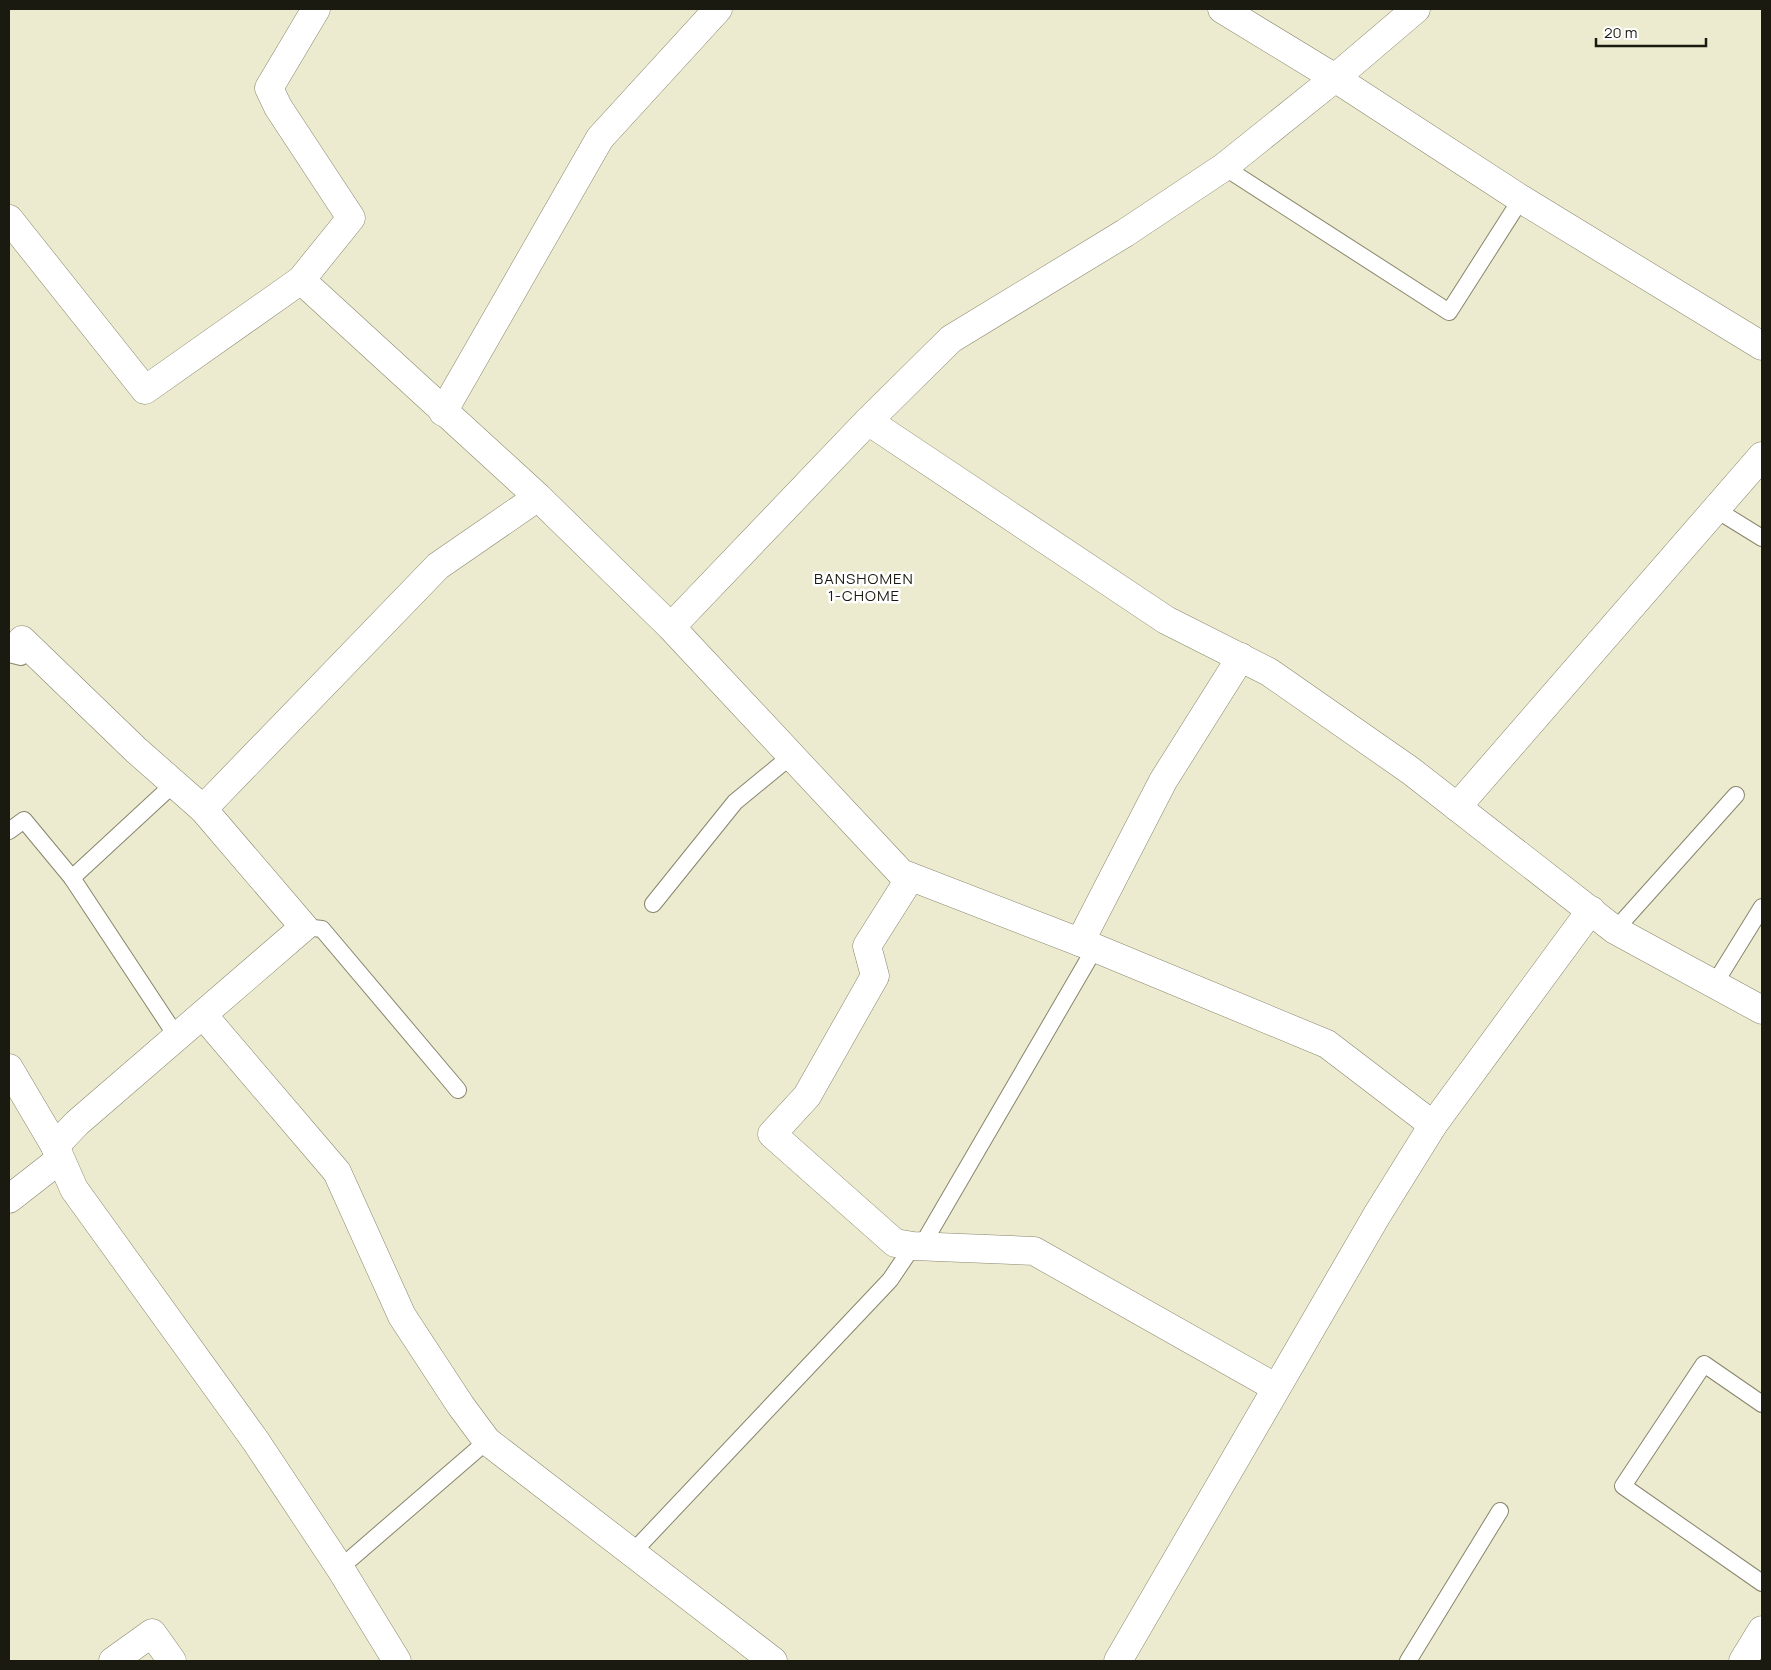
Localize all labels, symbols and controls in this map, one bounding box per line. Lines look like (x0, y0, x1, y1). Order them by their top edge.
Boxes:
scale bar (1596, 15, 1706, 47)
text: 20 m (1604, 22, 1637, 43)
district label: BANSHOMEN 1-CHOME (814, 568, 914, 606)

